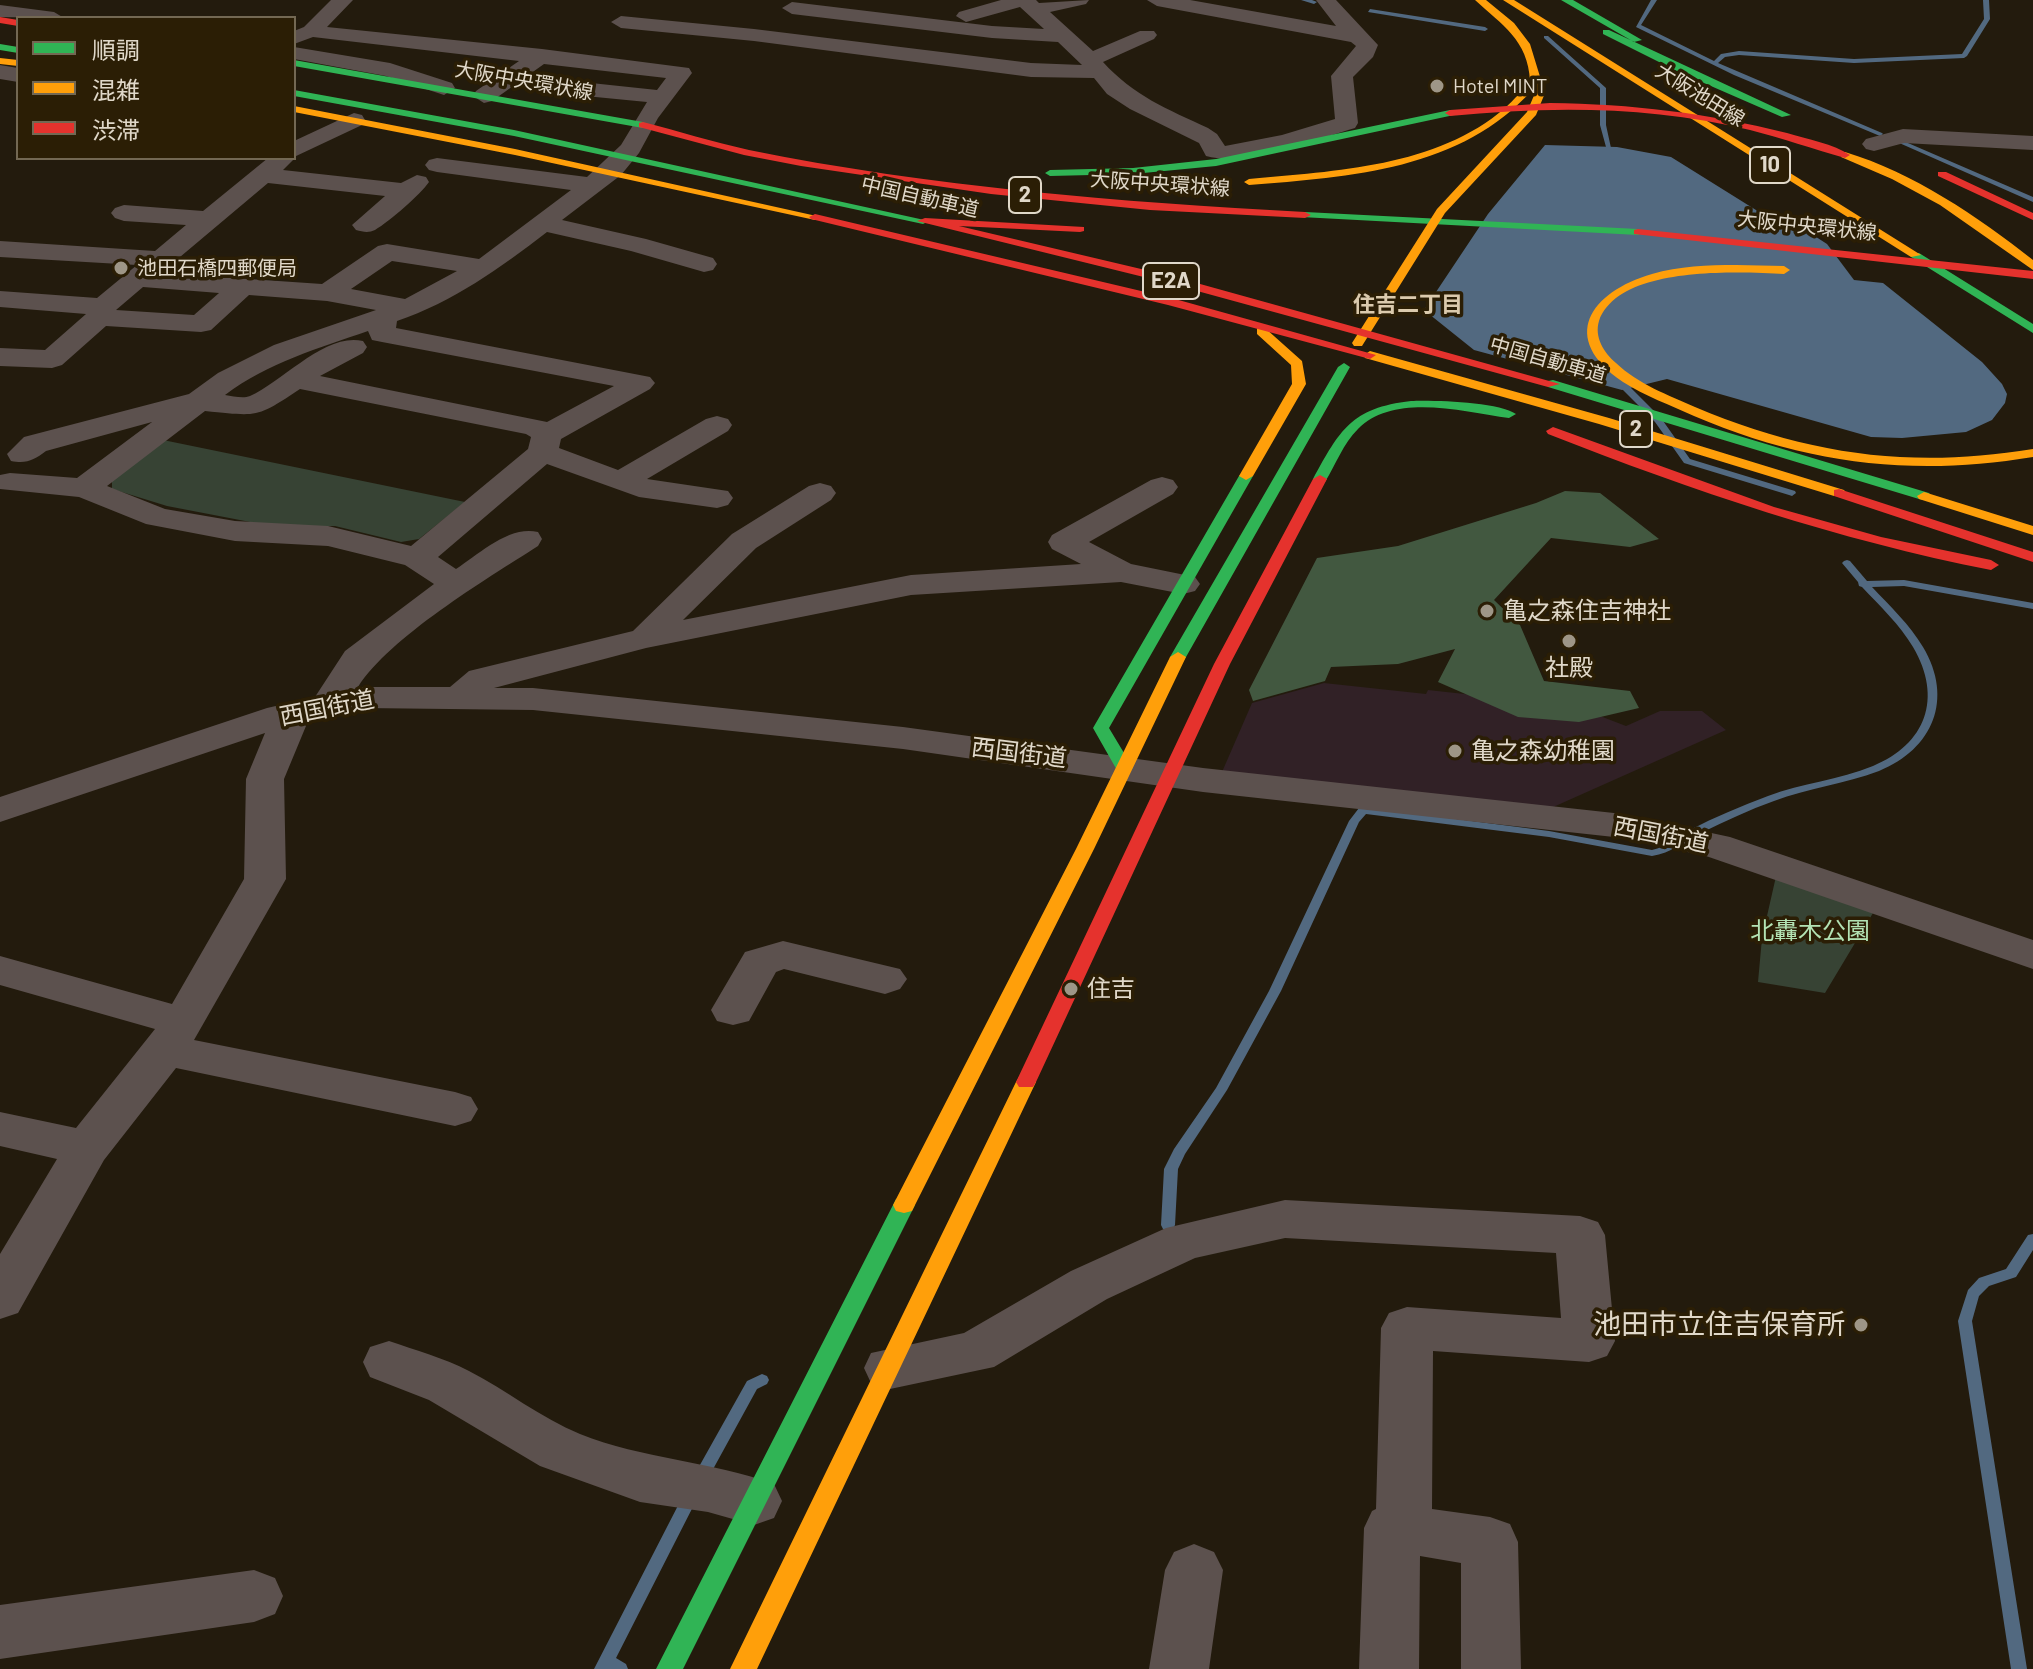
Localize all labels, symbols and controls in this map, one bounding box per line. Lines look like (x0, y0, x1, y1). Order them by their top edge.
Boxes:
legend (16, 16, 296, 160)
text: 順調 (92, 35, 140, 64)
street label: 大阪中央環状線 (453, 57, 595, 105)
street label: 大阪池田線 (1651, 58, 1749, 132)
place label: Hotel MINT (1453, 74, 1547, 98)
text: 混雑 (92, 75, 140, 104)
marker: Hotel MINT (1428, 77, 1446, 95)
text: 渋滞 (92, 115, 140, 144)
road number: 10 (1750, 147, 1790, 183)
street label: 大阪中央環状線 (1089, 167, 1231, 201)
street label: 中国自動車道 (859, 172, 981, 222)
road number: 2 (1009, 177, 1041, 213)
street label: 大阪中央環状線 (1736, 207, 1878, 245)
place label: 池田石橋四郵便局 (137, 256, 297, 280)
marker: 池田石橋四郵便局 (112, 259, 130, 277)
road number: E2A (1143, 263, 1199, 299)
district label: 住吉二丁目 (1353, 292, 1463, 318)
street label: 中国自動車道 (1487, 332, 1609, 388)
road number: 2 (1620, 411, 1652, 447)
place label: 亀之森住吉神社 (1503, 597, 1671, 625)
marker: 亀之森住吉神社 (1478, 602, 1496, 620)
marker: 社殿 (1560, 632, 1578, 650)
place label: 社殿 (1545, 654, 1593, 682)
street label: 西国街道 (277, 685, 377, 731)
street label: 西国街道 (970, 733, 1068, 773)
place label: 亀之森幼稚園 (1471, 737, 1615, 765)
marker: 亀之森幼稚園 (1446, 742, 1464, 760)
street label: 西国街道 (1611, 812, 1711, 858)
park label: 北轟木公園 (1750, 917, 1870, 945)
place label: 住吉 (1087, 975, 1135, 1003)
marker: 住吉 (1062, 980, 1080, 998)
place label: 池田市立住吉保育所 (1593, 1308, 1845, 1342)
marker: 池田市立住吉保育所 (1852, 1316, 1870, 1334)

